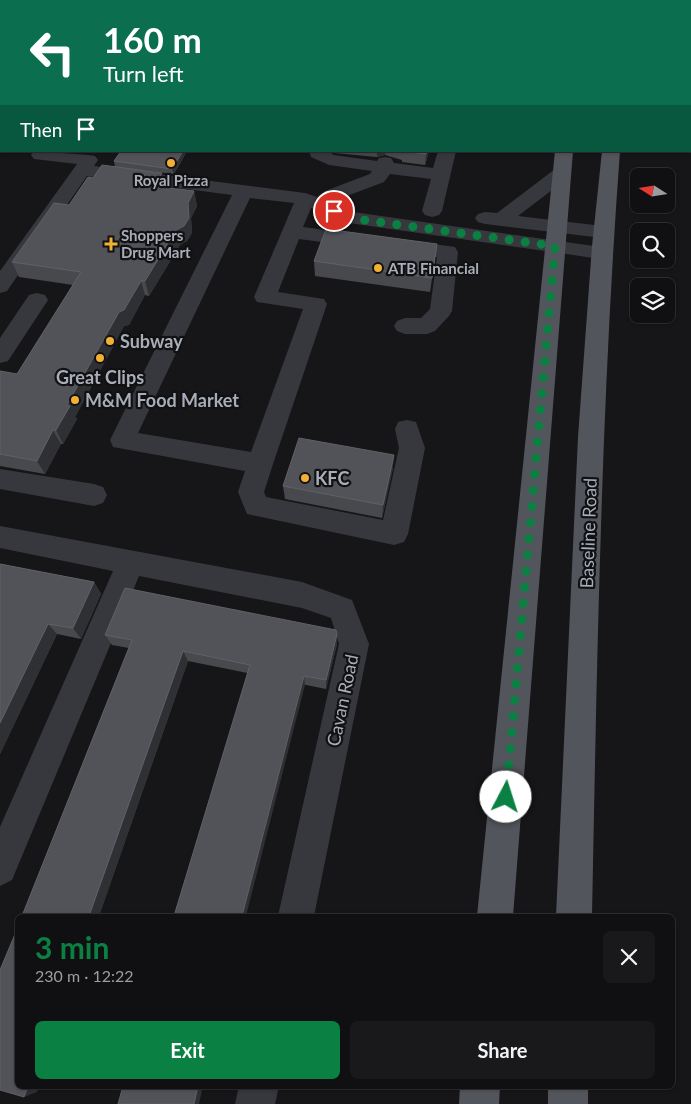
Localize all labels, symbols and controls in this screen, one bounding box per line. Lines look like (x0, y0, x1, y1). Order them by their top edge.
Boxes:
text: 160 m (103, 18, 202, 60)
icon: left (20, 20, 85, 85)
text: Turn left (103, 60, 184, 87)
icon: arrive (72, 115, 100, 143)
text: Then (20, 118, 62, 141)
marker: Royal Pizza (165, 157, 177, 169)
north arrow (630, 168, 675, 212)
map controls (630, 168, 675, 323)
place label: Royal Pizza (134, 171, 208, 189)
pin (313, 190, 355, 232)
icon: arrive (320, 197, 348, 225)
button: search (630, 223, 675, 268)
place label: Shoppers Drug Mart (121, 226, 191, 261)
marker: Shoppers Drug Mart (105, 238, 117, 250)
place label: ATB Financial (387, 259, 479, 277)
marker: ATB Financial (372, 262, 384, 274)
button: layers (630, 278, 675, 323)
place label: Subway (120, 330, 183, 352)
marker: Subway (104, 335, 116, 347)
marker: Great Clips (94, 352, 106, 364)
place label: Great Clips (56, 366, 144, 388)
place label: M&M Food Market (85, 389, 239, 411)
marker: M&M Food Market (69, 394, 81, 406)
place label: KFC (315, 467, 349, 489)
marker: KFC (299, 472, 311, 484)
street label: Baseline Road (575, 477, 601, 589)
street label: Cavan Road (322, 652, 362, 748)
position arrow (479, 770, 531, 822)
text: 3 min (35, 929, 109, 965)
button: close (603, 931, 655, 983)
text: 230 m · 12:22 (35, 966, 134, 985)
button: Exit (35, 1021, 340, 1079)
button: Share (350, 1021, 655, 1079)

